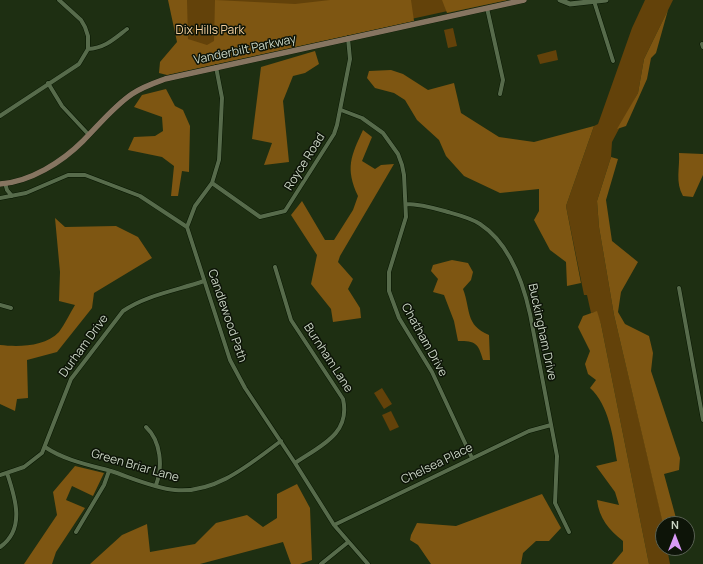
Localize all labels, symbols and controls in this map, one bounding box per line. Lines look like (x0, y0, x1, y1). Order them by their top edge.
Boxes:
park label: Dix Hills Park (176, 24, 244, 38)
street label: Vanderbilt Parkway (193, 32, 297, 68)
street label: Royce Road (282, 131, 328, 193)
street label: Candlewood Path (204, 268, 250, 364)
street label: Buckingham Drive (525, 282, 559, 382)
street label: Chatham Drive (398, 301, 450, 379)
street label: Durham Drive (56, 312, 112, 380)
street label: Burnham Lane (300, 321, 356, 395)
street label: Chelsea Place (399, 440, 475, 488)
street label: Green Briar Lane (89, 447, 181, 485)
north arrow (655, 516, 695, 556)
text: N (671, 517, 679, 532)

